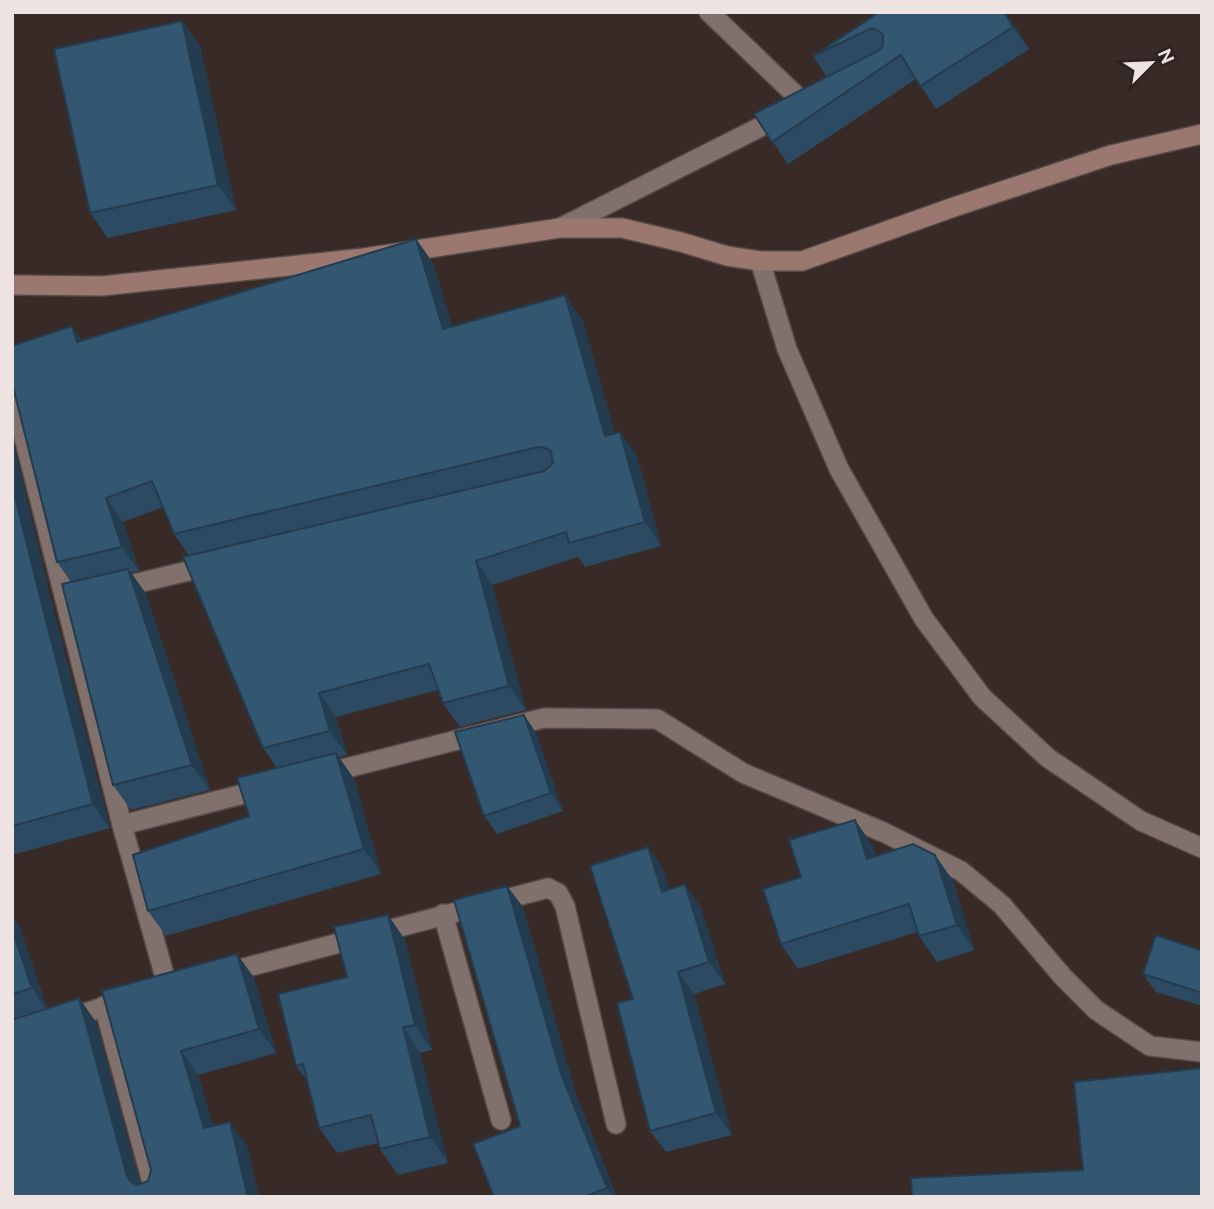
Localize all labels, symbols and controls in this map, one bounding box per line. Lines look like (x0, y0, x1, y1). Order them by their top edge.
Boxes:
north arrow (1116, 28, 1186, 98)
text: N (1154, 45, 1179, 67)

